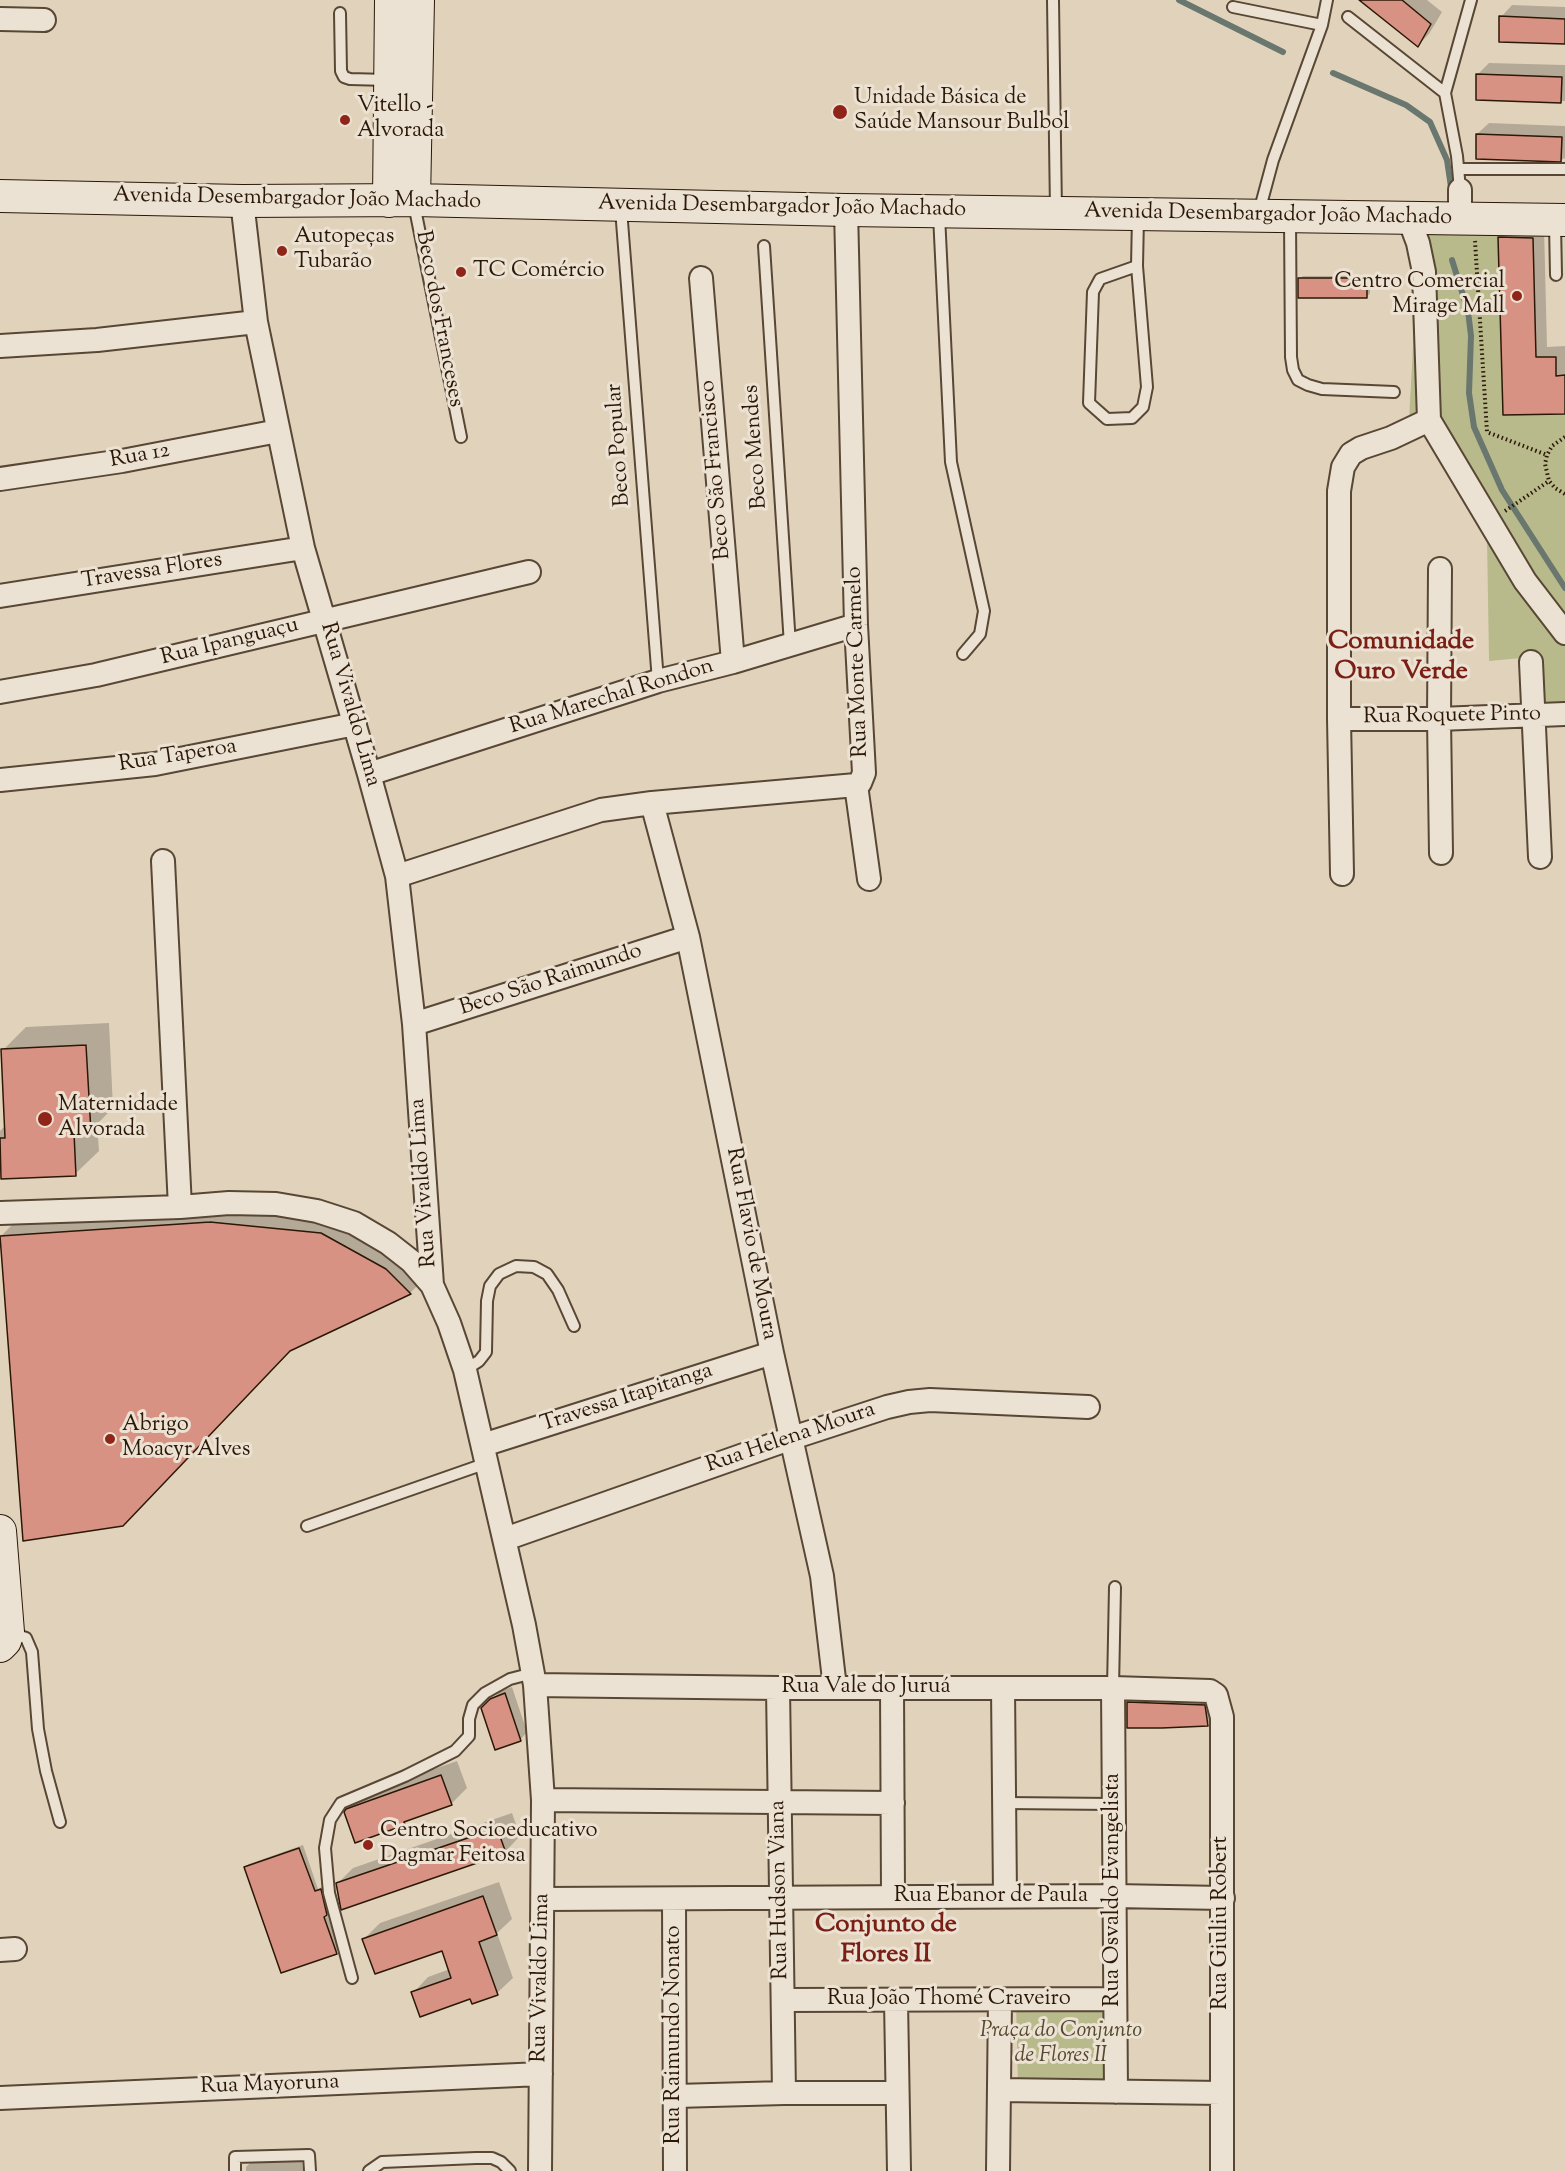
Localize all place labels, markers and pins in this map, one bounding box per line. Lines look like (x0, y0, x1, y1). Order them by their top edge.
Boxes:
place label: Unidade Básica de Saúde Mansour Bulbol (854, 86, 1069, 138)
place label: Vitello - Alvorada (357, 94, 444, 146)
marker: Unidade Básica de Saúde Mansour Bulbol (831, 103, 849, 121)
marker: Vitello - Alvorada (338, 113, 352, 127)
place label: Autopeças Tubarão (294, 225, 394, 276)
marker: Autopeças Tubarão (275, 244, 289, 258)
place label: TC Comércio (473, 259, 605, 285)
marker: TC Comércio (454, 265, 468, 279)
place label: Centro Comercial Mirage Mall (1334, 270, 1505, 322)
marker: Centro Comercial Mirage Mall (1510, 289, 1524, 303)
place label: Maternidade Alvorada (58, 1093, 178, 1144)
marker: Maternidade Alvorada (36, 1110, 54, 1128)
place label: Abrigo Moacyr Alves (122, 1413, 251, 1464)
marker: Abrigo Moacyr Alves (103, 1432, 117, 1446)
place label: Centro Socioeducativo Dagmar Feitosa (380, 1819, 597, 1870)
marker: Centro Socioeducativo Dagmar Feitosa (361, 1838, 375, 1852)

